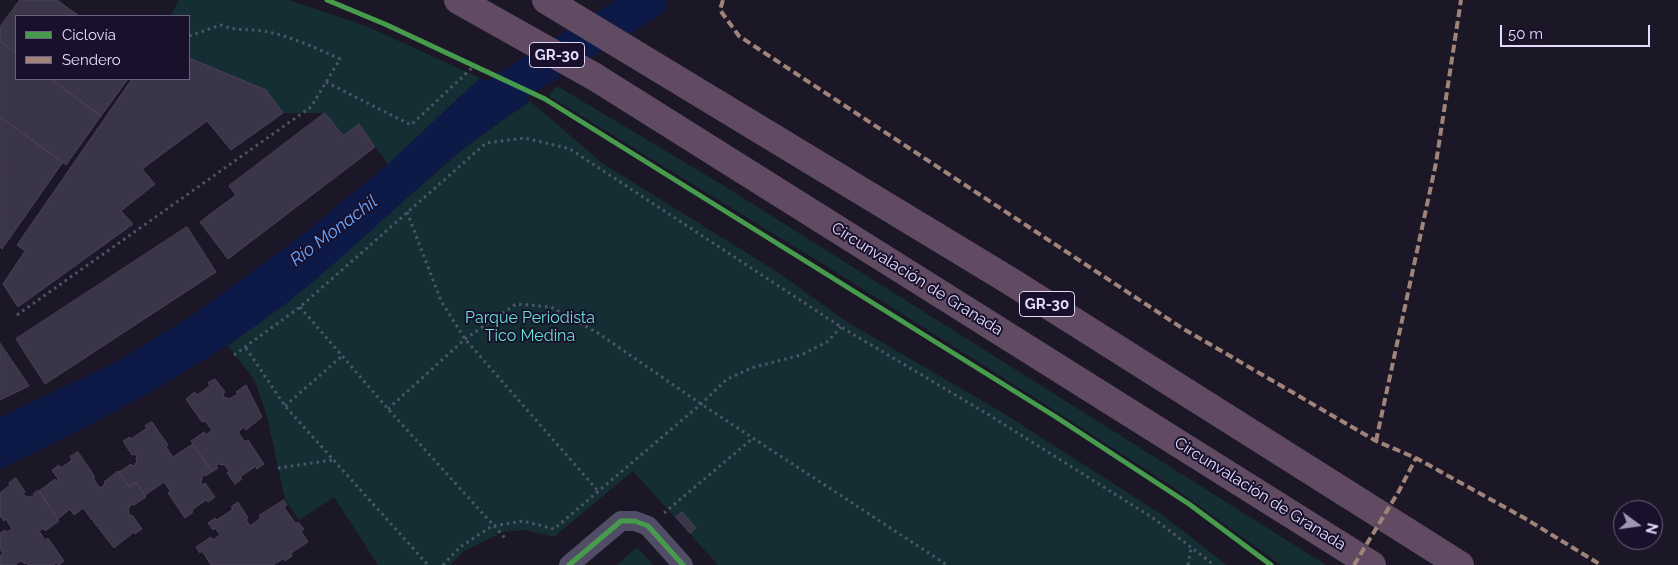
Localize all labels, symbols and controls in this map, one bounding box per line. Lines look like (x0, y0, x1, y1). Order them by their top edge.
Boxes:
legend (15, 15, 190, 80)
scale bar (1503, 15, 1653, 47)
text: 50 m (1508, 25, 1543, 43)
text: Ciclovía (62, 26, 116, 44)
road number: GR-30 (530, 42, 584, 68)
text: Sendero (62, 51, 121, 69)
water label: Río Monachil (286, 191, 382, 271)
street label: Circunvalación de Granada (828, 218, 1006, 340)
road number: GR-30 (1020, 292, 1074, 316)
park label: Parque Periodista Tico Medina (465, 308, 595, 346)
street label: Circunvalación de Granada (1171, 433, 1349, 555)
north arrow (1613, 500, 1663, 550)
text: N (1643, 521, 1661, 536)

